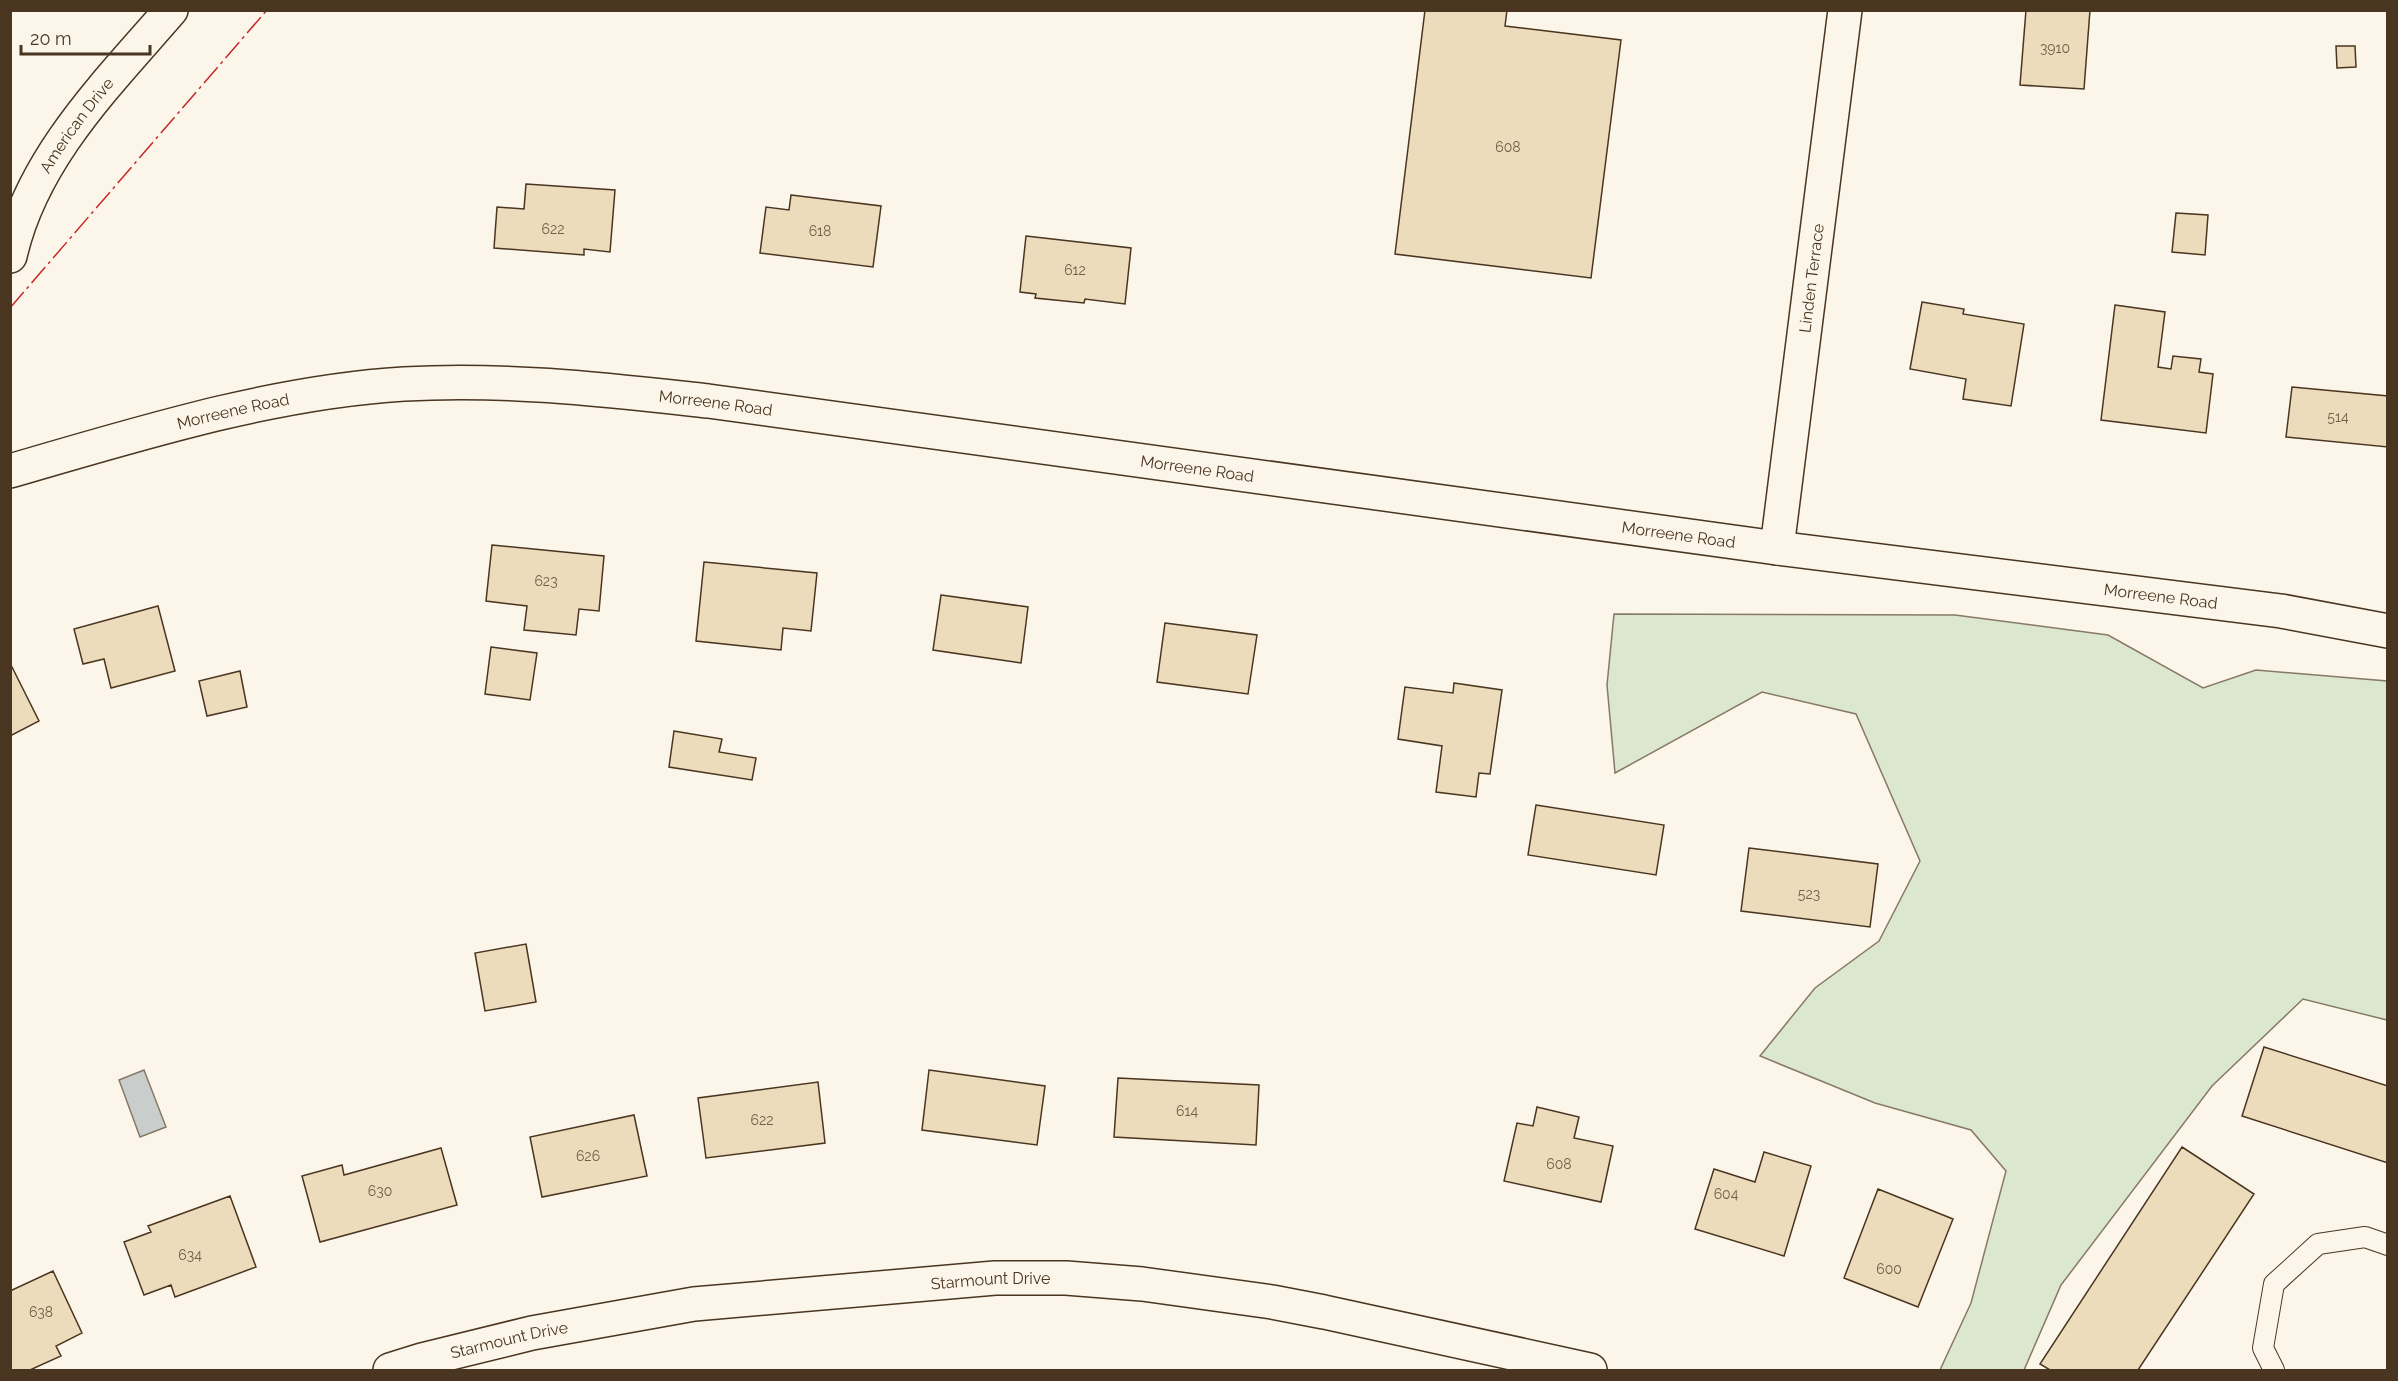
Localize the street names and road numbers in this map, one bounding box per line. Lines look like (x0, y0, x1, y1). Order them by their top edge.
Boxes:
street label: American Drive (36, 74, 118, 176)
street label: Linden Terrace (1795, 222, 1828, 334)
street label: Morreene Road (658, 387, 774, 420)
street label: Morreene Road (175, 390, 291, 433)
street label: Morreene Road (1139, 452, 1255, 486)
street label: Morreene Road (1621, 518, 1737, 552)
street label: Morreene Road (2103, 580, 2219, 613)
street label: Starmount Drive (930, 1269, 1051, 1294)
street label: Starmount Drive (448, 1318, 569, 1363)

